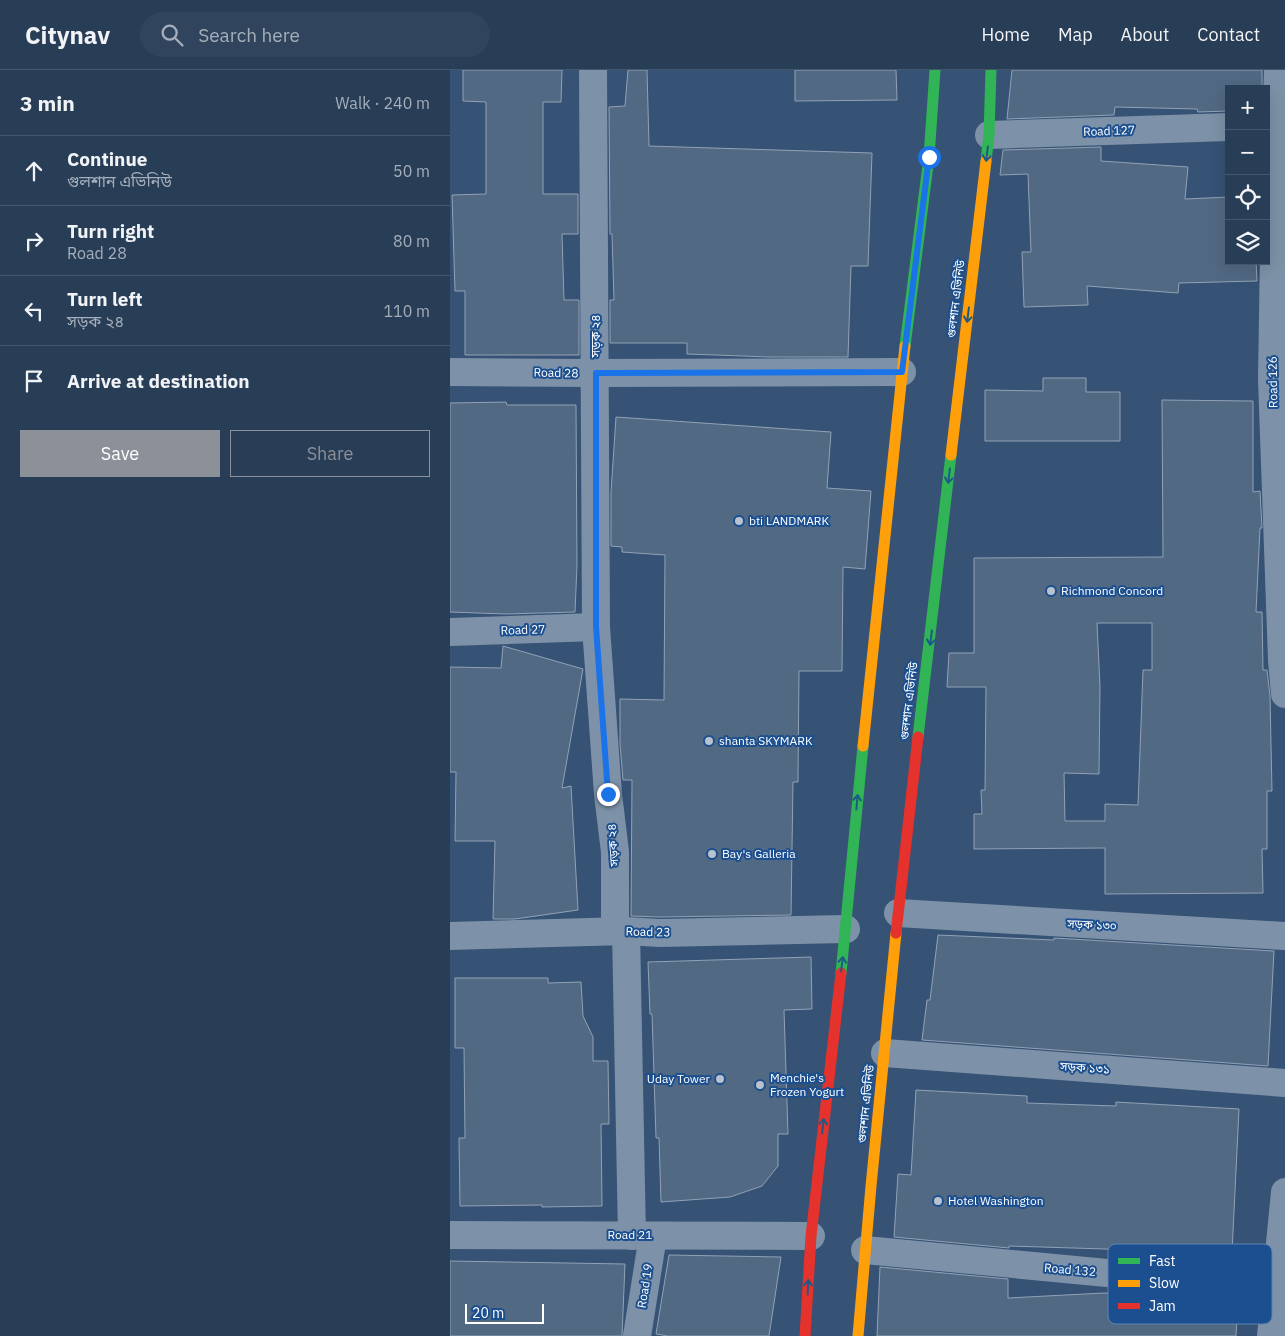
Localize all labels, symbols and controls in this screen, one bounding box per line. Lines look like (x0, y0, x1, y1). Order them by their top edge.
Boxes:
search box (140, 12, 490, 57)
text: Citynav (25, 19, 110, 51)
icon: search (158, 21, 186, 49)
text: Search here (198, 23, 300, 47)
text: Home (982, 23, 1030, 46)
text: Map (1058, 23, 1093, 46)
text: About (1121, 23, 1169, 46)
text: Contact (1197, 23, 1260, 46)
map controls (1225, 85, 1270, 265)
button: + (1225, 85, 1270, 130)
text: 3 min (20, 89, 75, 117)
text: Walk · 240 m (335, 93, 430, 113)
street label: Road 127 (1083, 122, 1135, 139)
button: − (1225, 130, 1270, 175)
one-way arrow (982, 145, 992, 161)
route start (918, 146, 941, 169)
text: Continue (67, 147, 147, 171)
icon: ahead (20, 157, 48, 185)
text: 50 m (393, 161, 430, 181)
text: গুলশান এভিনিউ (67, 171, 172, 191)
button: locate (1225, 175, 1270, 220)
text: Turn right (67, 219, 154, 243)
button: layers (1225, 220, 1270, 265)
icon: right (20, 227, 48, 255)
text: 80 m (393, 231, 430, 251)
text: Road 28 (67, 243, 127, 263)
street label: গুলশান এভিনিউ (943, 259, 968, 339)
text: Turn left (67, 287, 143, 311)
icon: left (20, 297, 48, 325)
text: 110 m (383, 301, 430, 321)
one-way arrow (963, 307, 973, 323)
text: সড়ক ২৪ (67, 311, 124, 331)
street label: সড়ক ২৪ (588, 315, 603, 358)
street label: Road 126 (1265, 356, 1280, 408)
street label: Road 28 (533, 365, 579, 380)
icon: arrive (20, 367, 48, 395)
text: Arrive at destination (67, 369, 250, 393)
button: Save (20, 430, 220, 477)
button: Share (230, 430, 430, 477)
one-way arrow (944, 468, 954, 484)
place label: bti LANDMARK (749, 513, 830, 528)
marker: bti LANDMARK (733, 515, 745, 527)
place label: Richmond Concord (1061, 583, 1163, 598)
marker: Richmond Concord (1045, 585, 1057, 597)
street label: Road 27 (500, 621, 546, 638)
one-way arrow (925, 630, 935, 646)
street label: গুলশান এভিনিউ (896, 661, 921, 741)
place label: shanta SKYMARK (719, 733, 813, 748)
marker: shanta SKYMARK (703, 735, 715, 747)
route end (597, 783, 620, 806)
one-way arrow (853, 795, 862, 811)
street label: সড়ক ২৪ (604, 823, 622, 868)
place label: Bay's Galleria (722, 846, 796, 861)
marker: Bay's Galleria (706, 848, 718, 860)
street label: সড়ক ১৩০ (1066, 916, 1117, 933)
street label: Road 23 (625, 924, 671, 939)
one-way arrow (837, 956, 847, 972)
street label: সড়ক ১৩১ (1059, 1058, 1110, 1077)
street label: গুলশান এভিনিউ (854, 1064, 877, 1144)
place label: Menchie's Frozen Yogurt (770, 1070, 844, 1099)
place label: Uday Tower (647, 1071, 711, 1086)
marker: Uday Tower (714, 1073, 726, 1085)
marker: Menchie's Frozen Yogurt (754, 1079, 766, 1091)
one-way arrow (818, 1118, 828, 1134)
place label: Hotel Washington (948, 1193, 1044, 1208)
marker: Hotel Washington (932, 1195, 944, 1207)
street label: Road 21 (608, 1227, 652, 1242)
legend (1108, 1244, 1272, 1324)
text: Fast (1149, 1252, 1175, 1270)
street label: Road 132 (1043, 1260, 1097, 1279)
street label: Road 19 (634, 1263, 655, 1309)
text: Slow (1149, 1274, 1180, 1292)
one-way arrow (803, 1280, 812, 1296)
text: Jam (1149, 1297, 1176, 1315)
scale bar (465, 1301, 544, 1324)
text: 20 m (472, 1304, 504, 1322)

